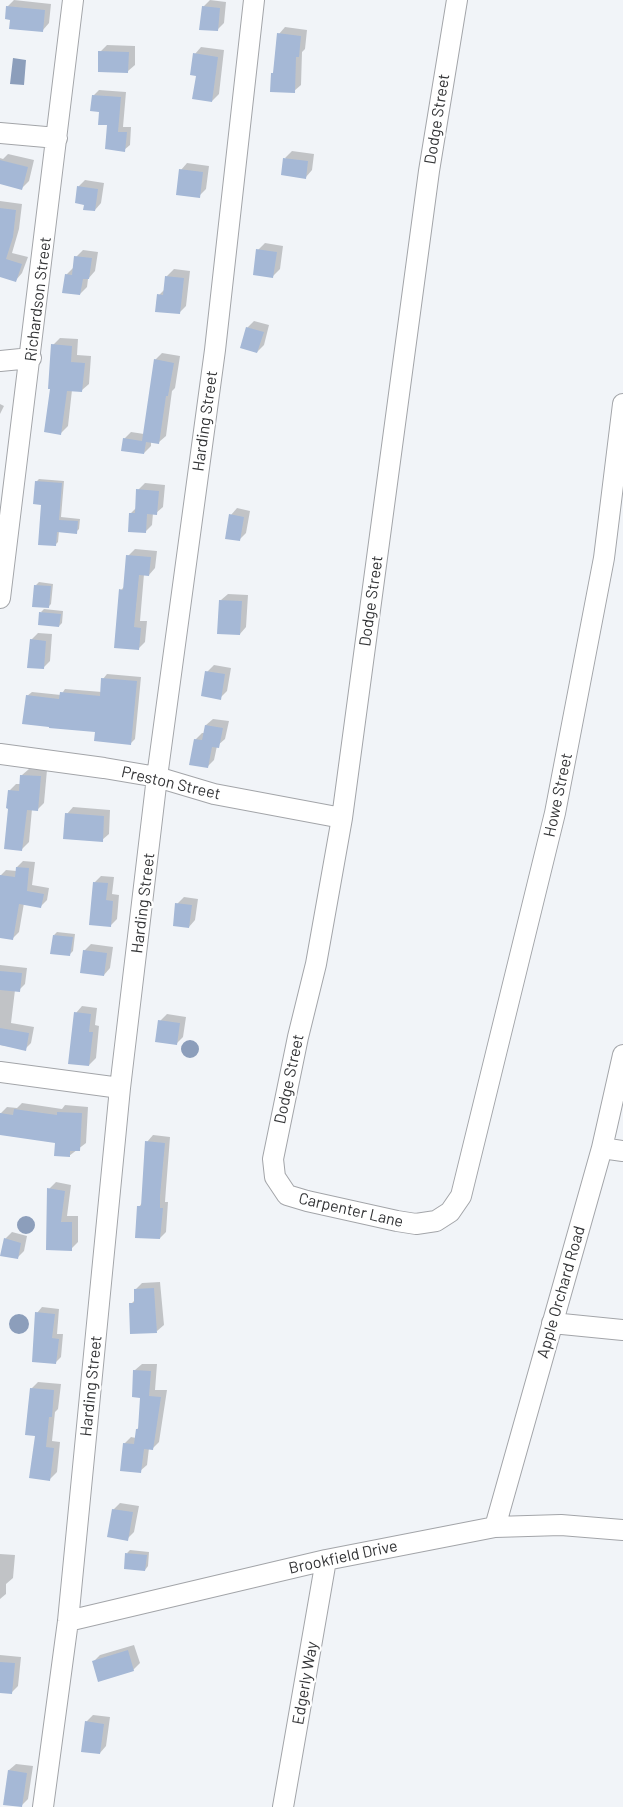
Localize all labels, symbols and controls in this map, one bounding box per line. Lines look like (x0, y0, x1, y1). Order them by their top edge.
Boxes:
street label: Dodge Street (420, 72, 454, 166)
street label: Richardson Street (21, 236, 55, 362)
street label: Harding Street (188, 370, 222, 472)
street label: Dodge Street (355, 554, 387, 648)
street label: Howe Street (540, 751, 576, 839)
street label: Preston Street (120, 762, 222, 804)
street label: Harding Street (127, 852, 159, 954)
street label: Dodge Street (270, 1032, 308, 1126)
street label: Carpenter Lane (297, 1189, 405, 1231)
street label: Apple Orchard Road (533, 1224, 589, 1360)
street label: Harding Street (76, 1335, 106, 1437)
street label: Brookfield Drive (287, 1536, 399, 1578)
street label: Edgerly Way (288, 1640, 322, 1726)

